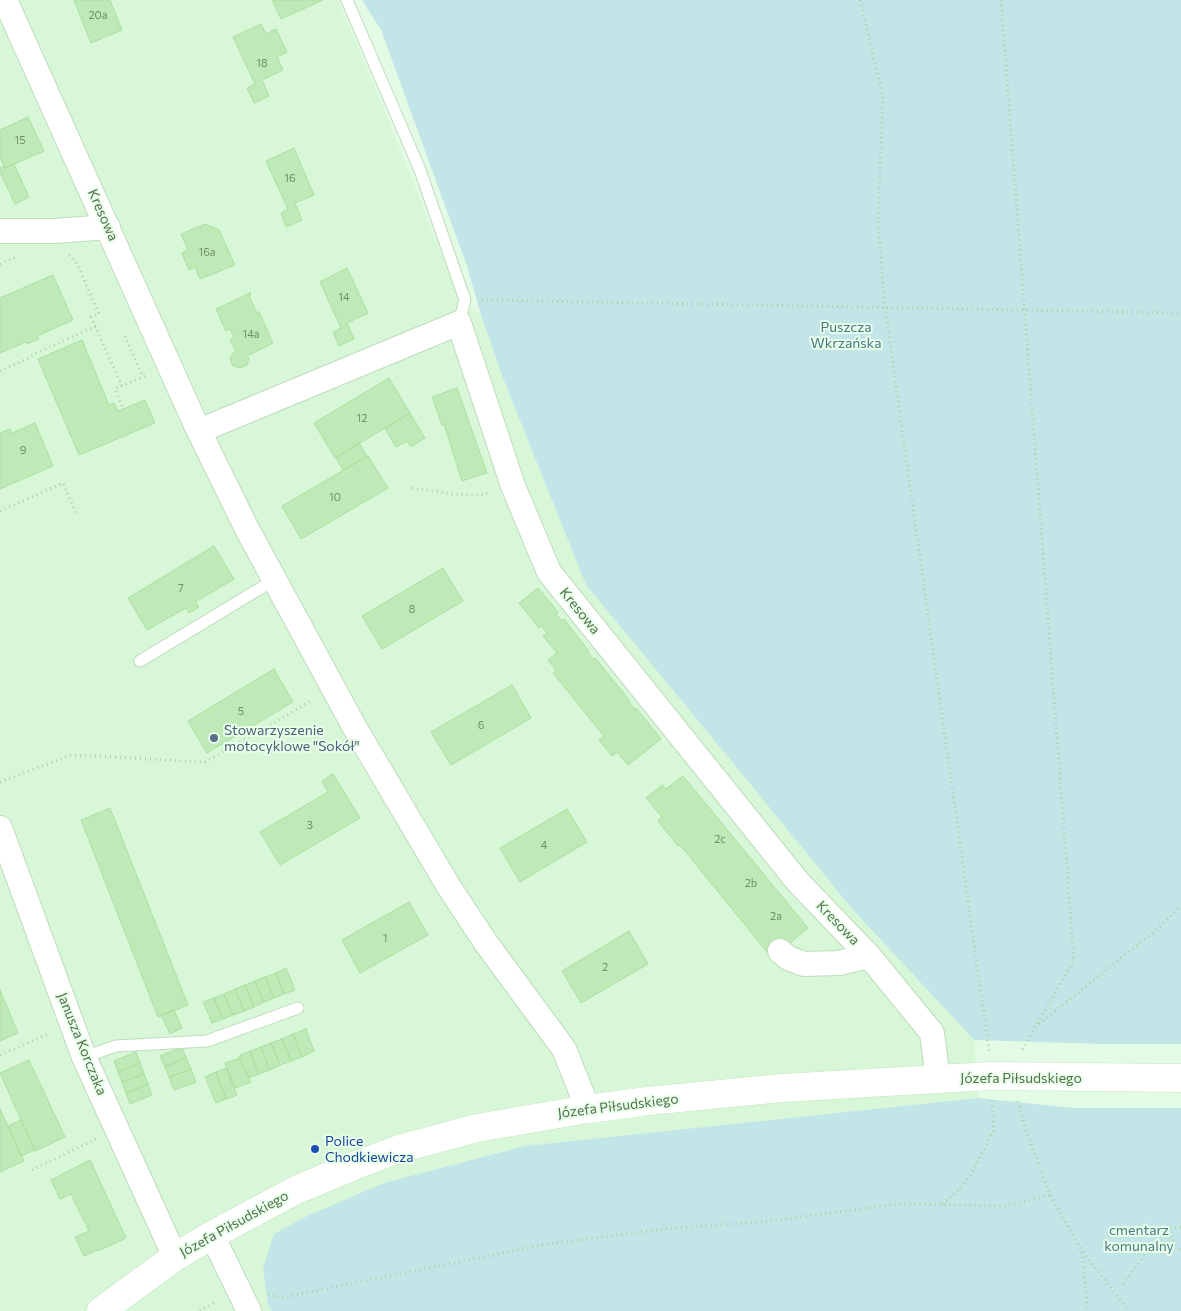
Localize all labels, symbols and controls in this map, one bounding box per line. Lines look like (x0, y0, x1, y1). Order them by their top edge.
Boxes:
house number: 20a (89, 8, 107, 22)
house number: 18 (256, 56, 268, 70)
house number: 15 (14, 133, 26, 147)
house number: 16 (284, 171, 296, 185)
street label: Kresowa (84, 186, 122, 244)
house number: 16a (198, 245, 216, 259)
house number: 14 (338, 290, 350, 304)
park label: Puszcza Wkrzańska (810, 319, 882, 352)
house number: 14a (242, 327, 260, 341)
house number: 12 (357, 411, 367, 425)
house number: 9 (20, 443, 26, 457)
house number: 10 (329, 490, 341, 504)
house number: 7 (178, 581, 184, 595)
street label: Kresowa (556, 584, 604, 638)
house number: 8 (409, 602, 415, 616)
house number: 5 (238, 704, 244, 718)
house number: 6 (478, 718, 484, 732)
place label: Stowarzyszenie motocyklowe "Sokół" (224, 722, 360, 754)
marker: Stowarzyszenie motocyklowe "Sokół" (208, 732, 220, 744)
house number: 3 (307, 818, 313, 832)
house number: 2c (714, 832, 726, 846)
house number: 4 (541, 838, 547, 852)
house number: 2b (745, 876, 757, 890)
street label: Kresowa (813, 897, 863, 949)
house number: 2a (770, 909, 782, 923)
house number: 1 (383, 931, 387, 945)
house number: 2 (602, 960, 608, 974)
street label: Janusza Korczaka (54, 990, 110, 1098)
street label: Józefa Piłsudskiego (960, 1070, 1082, 1086)
street label: Józefa Piłsudskiego (557, 1090, 679, 1122)
place label: Police Chodkiewicza (325, 1133, 413, 1166)
marker: Police Chodkiewicza (309, 1143, 321, 1155)
street label: Józefa Piłsudskiego (177, 1187, 291, 1261)
park label: cmentarz komunalny (1104, 1222, 1174, 1254)

